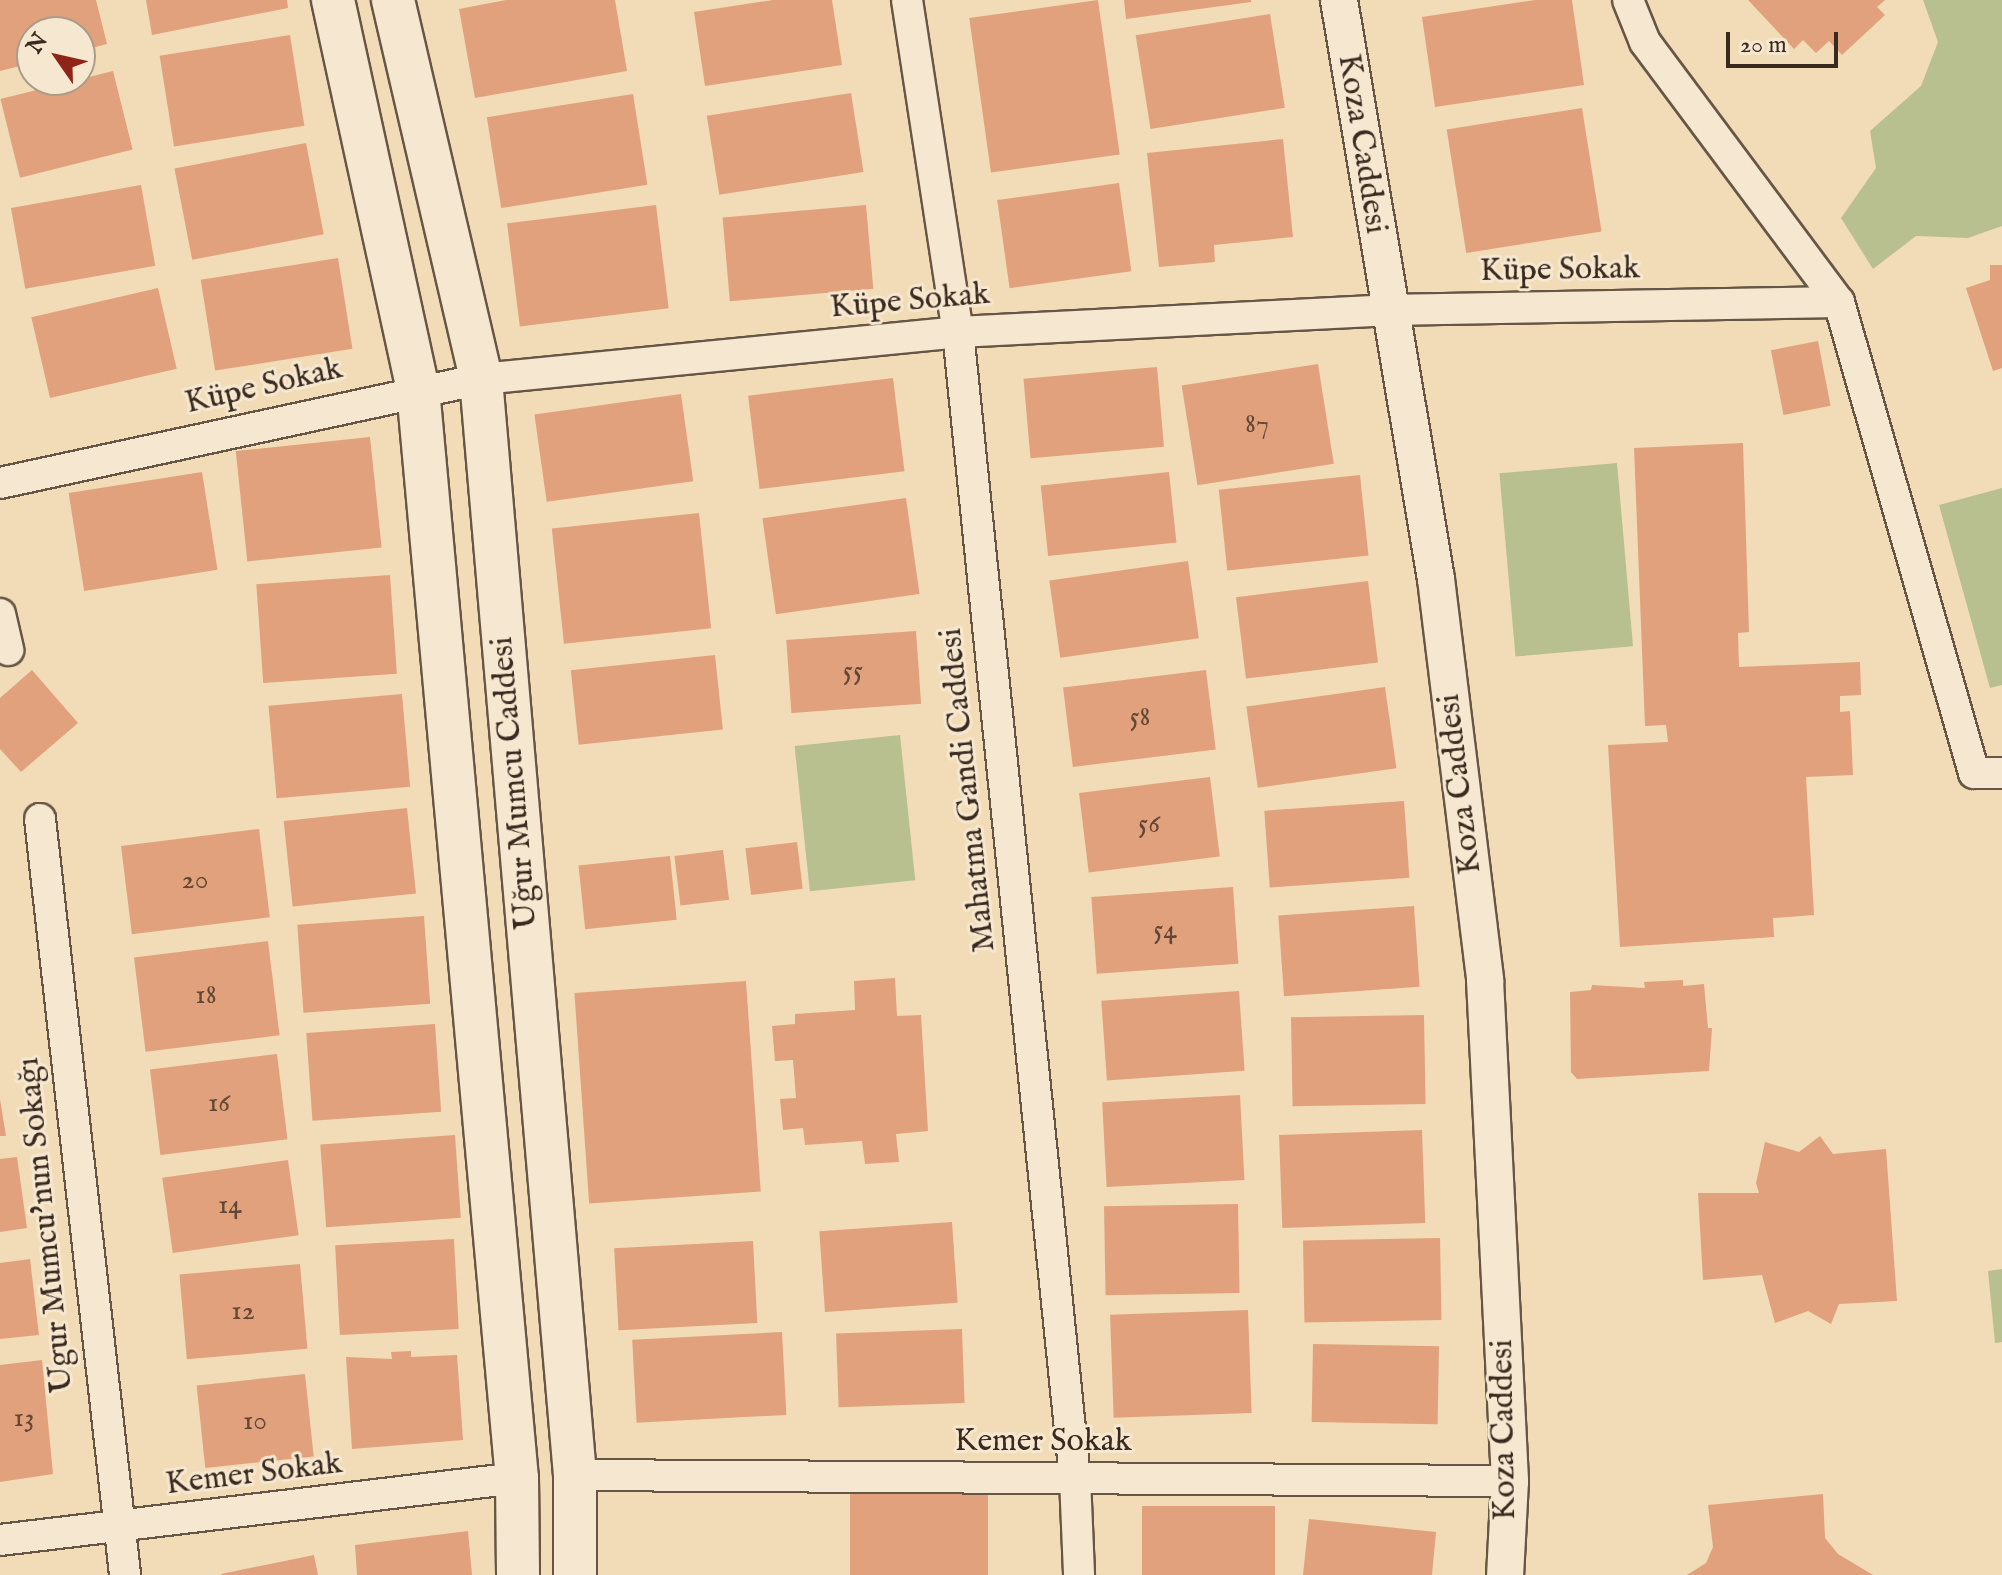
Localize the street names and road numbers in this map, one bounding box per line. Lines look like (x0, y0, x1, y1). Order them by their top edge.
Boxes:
street label: Koza Caddesi (1328, 52, 1394, 236)
street label: Küpe Sokak (1480, 250, 1640, 292)
street label: Küpe Sokak (829, 276, 991, 328)
street label: Küpe Sokak (182, 350, 346, 424)
street label: Mahatma Gandi Caddesi (933, 626, 1005, 954)
street label: Uğur Mumcu Caddesi (484, 635, 548, 931)
street label: Koza Caddesi (1431, 692, 1491, 876)
street label: Ugur Mumcu'nun Sokağı (10, 1056, 84, 1394)
street label: Koza Caddesi (1484, 1339, 1526, 1521)
street label: Kemer Sokak (954, 1423, 1132, 1461)
street label: Kemer Sokak (164, 1445, 344, 1505)

